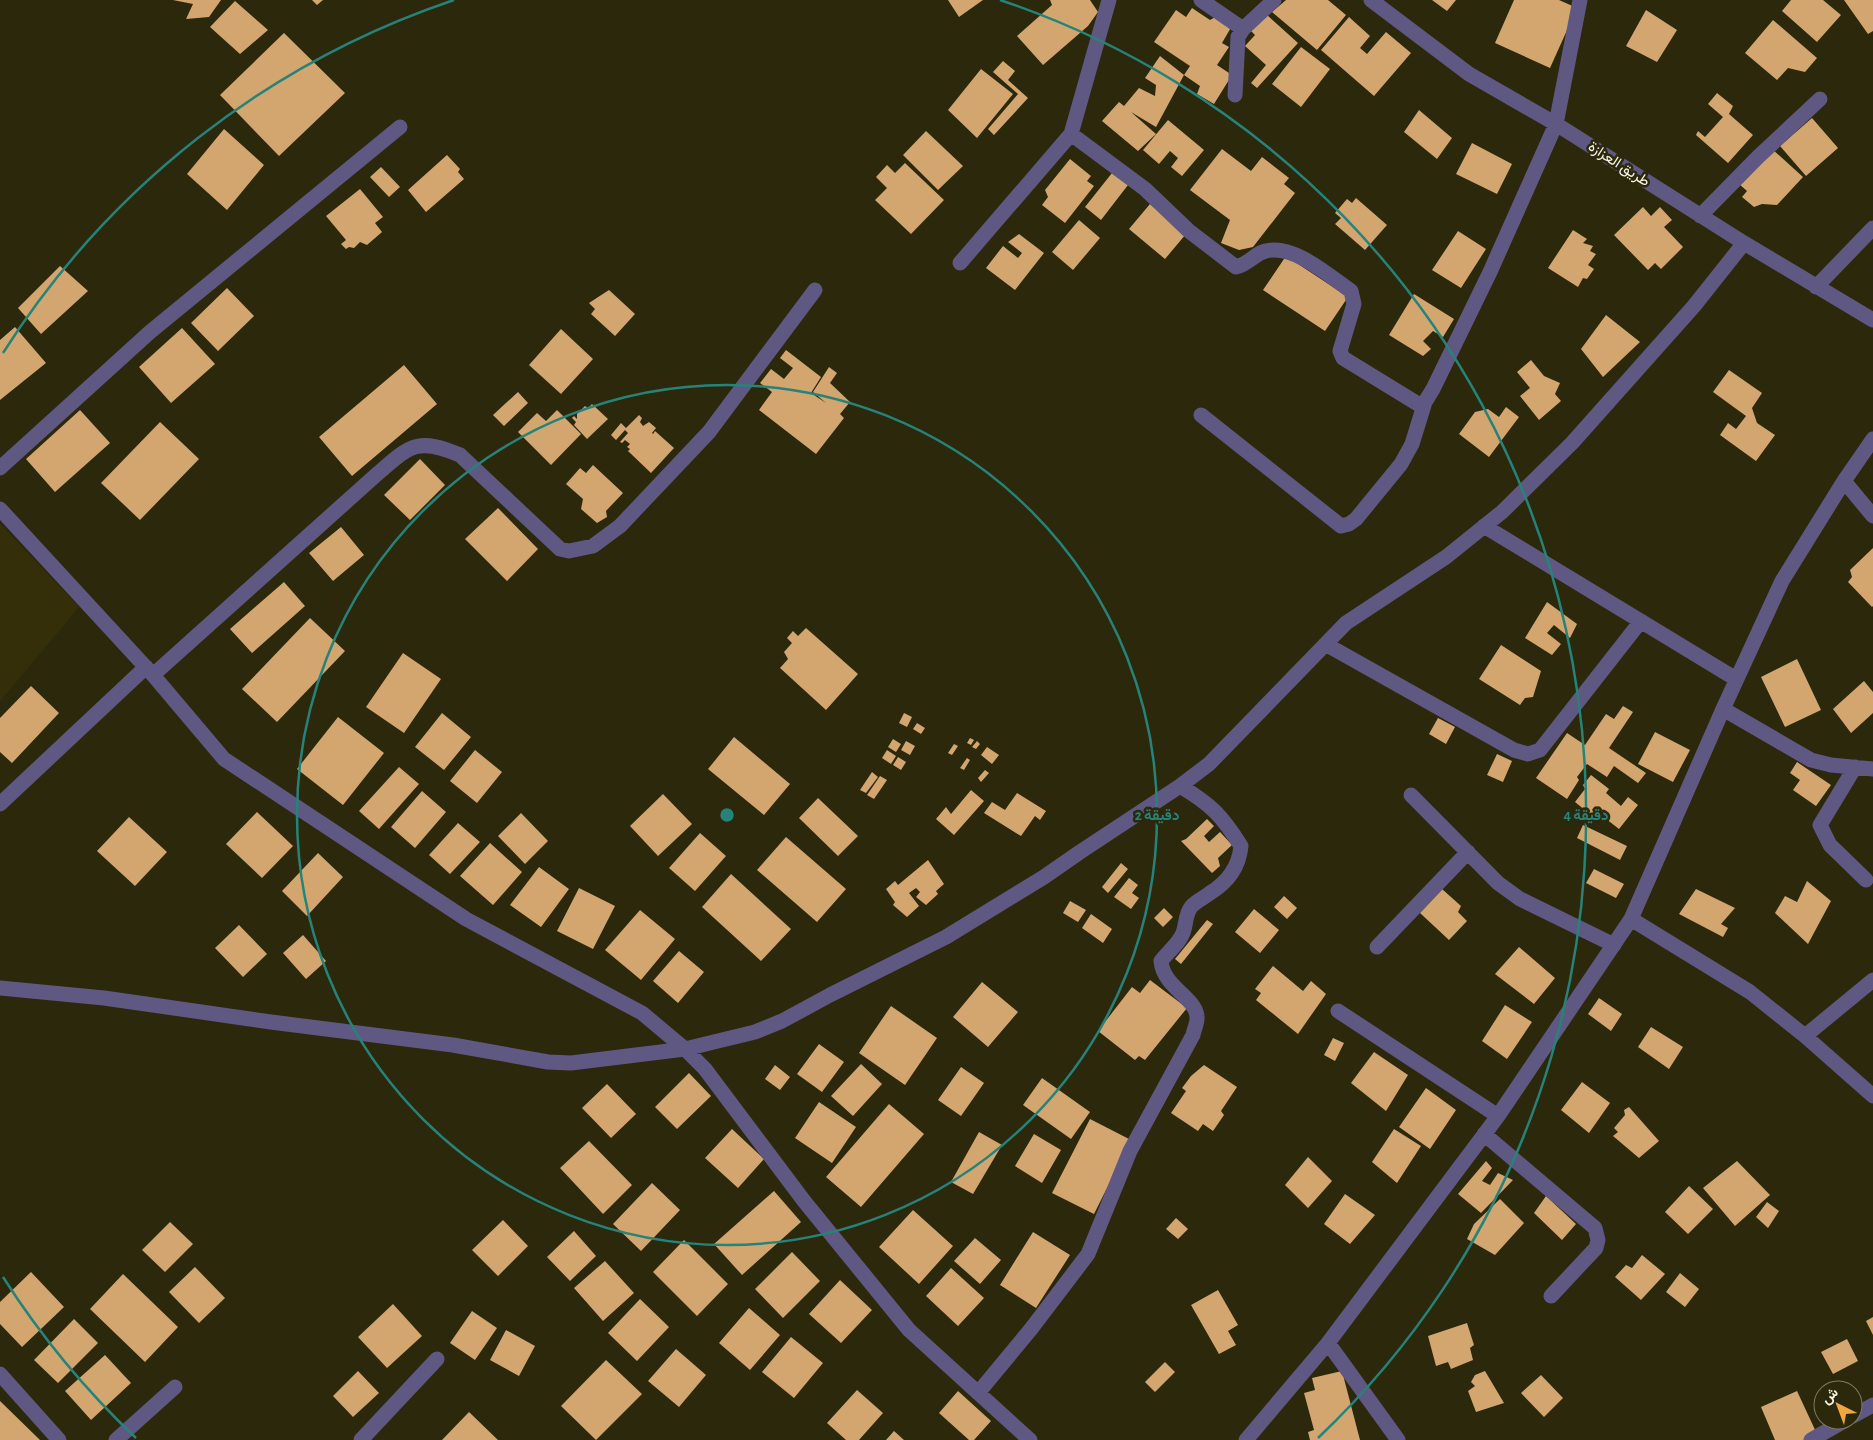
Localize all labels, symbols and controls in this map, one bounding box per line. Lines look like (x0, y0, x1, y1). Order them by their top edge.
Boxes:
street label: طريق العزازة (1585, 139, 1653, 191)
centre of rings (718, 806, 736, 824)
text: 2 دقيقة (1135, 808, 1179, 824)
text: 4 دقيقة (1563, 808, 1609, 824)
north arrow (1813, 1380, 1863, 1430)
text: ش (1819, 1385, 1842, 1408)

